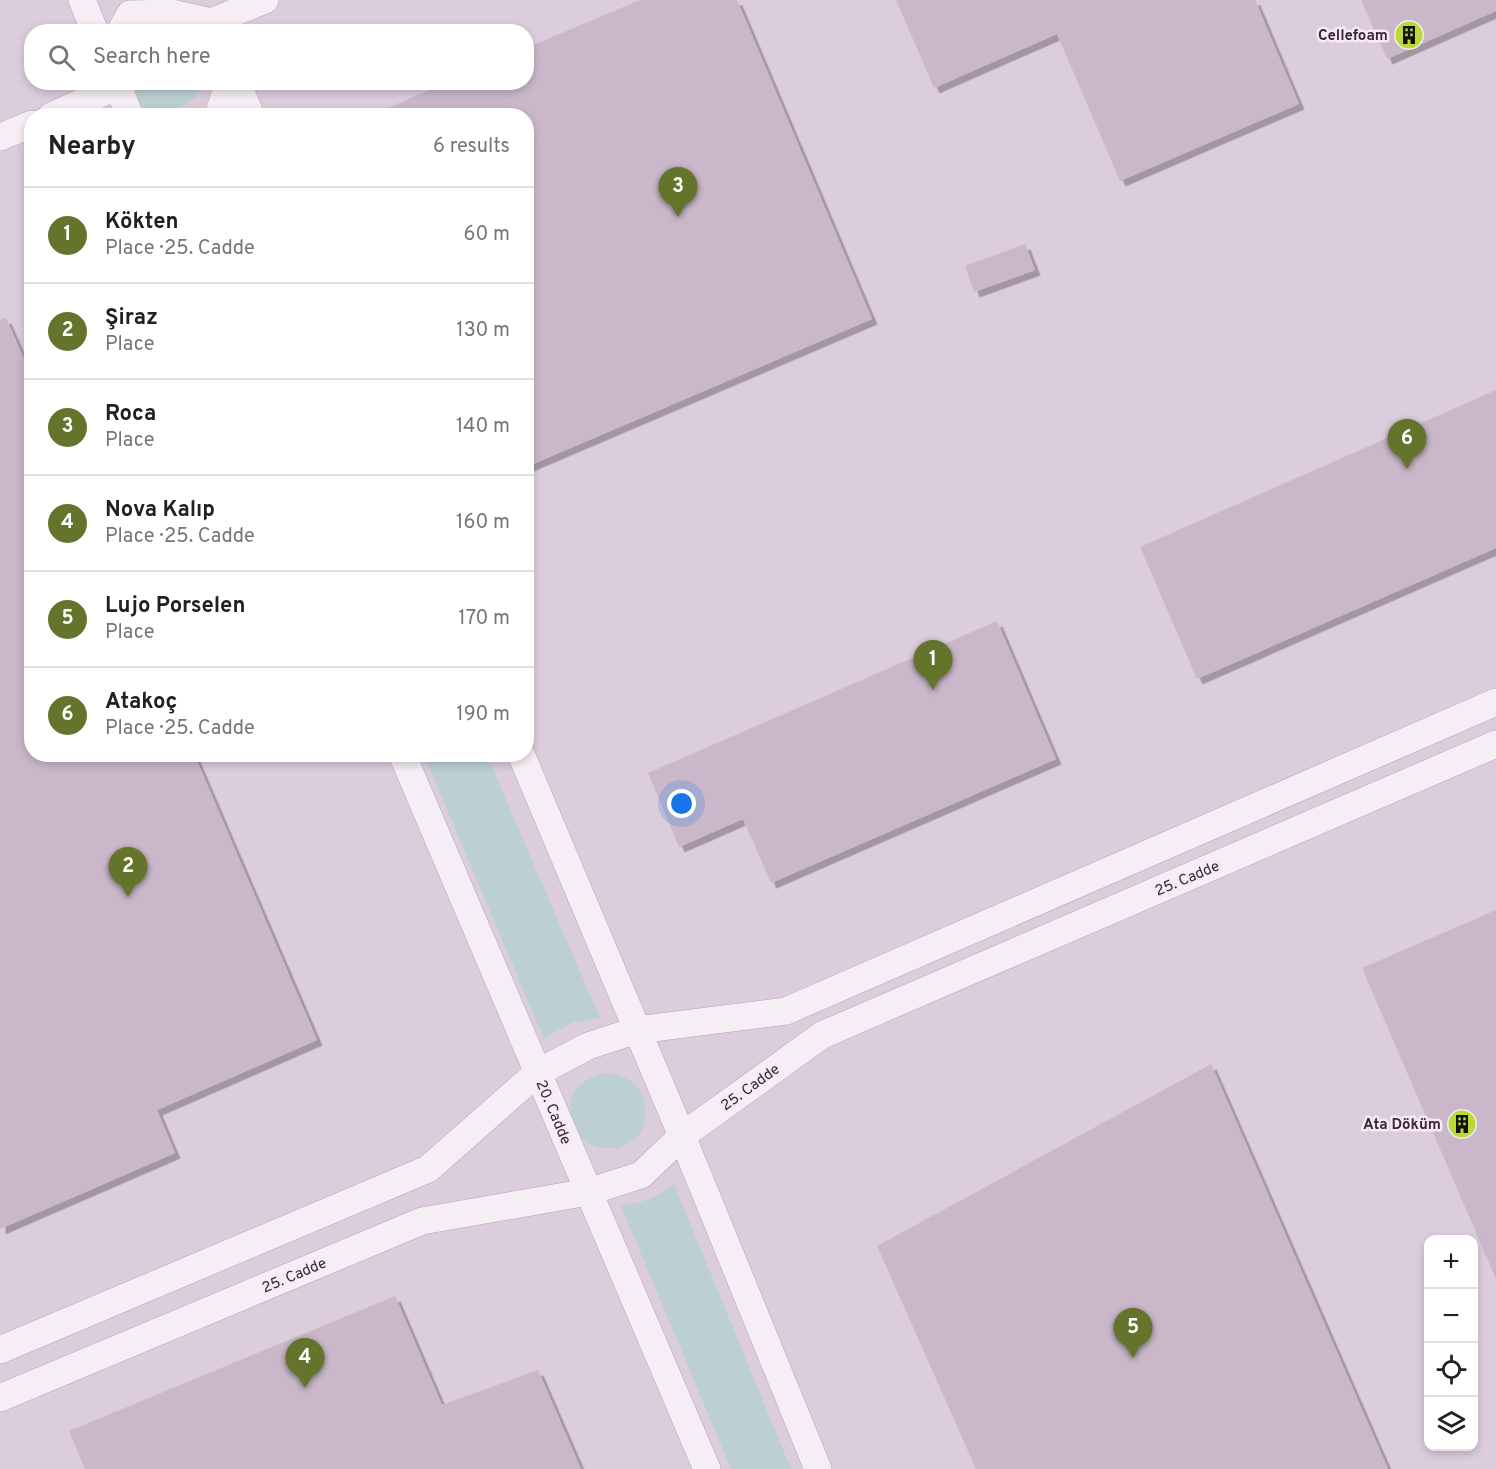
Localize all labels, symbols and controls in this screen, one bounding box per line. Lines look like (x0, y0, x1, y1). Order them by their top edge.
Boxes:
building icon: Cellefoam (1393, 19, 1425, 51)
search box (24, 24, 534, 90)
place label: Cellefoam (1318, 27, 1388, 46)
icon: search (45, 41, 78, 74)
text: Search here (93, 44, 211, 71)
text: Nearby (48, 131, 136, 164)
text: 6 results (433, 134, 510, 160)
pin: 3 (658, 168, 698, 217)
text: Kökten (105, 209, 179, 236)
text: 1 (64, 222, 72, 248)
text: 60 m (464, 222, 510, 248)
text: Place · 25. Cadde (105, 236, 255, 262)
text: Şiraz (105, 305, 158, 332)
text: 2 (61, 318, 74, 344)
text: 130 m (456, 318, 510, 344)
text: Place (105, 332, 155, 358)
text: Roca (105, 401, 156, 428)
text: 3 (62, 414, 74, 440)
text: 140 m (456, 414, 510, 440)
pin: 6 (1388, 420, 1426, 469)
text: Place (105, 428, 155, 454)
text: Nova Kalıp (105, 497, 215, 524)
text: 4 (61, 510, 74, 536)
text: 160 m (456, 510, 510, 536)
text: Place · 25. Cadde (105, 524, 255, 550)
text: Lujo Porselen (105, 593, 245, 620)
text: 5 (61, 606, 74, 632)
text: 170 m (458, 606, 510, 632)
text: Place (105, 620, 155, 646)
pin: 1 (914, 640, 952, 690)
text: Atakoç (105, 689, 178, 716)
text: 6 (61, 702, 74, 728)
text: 190 m (456, 702, 510, 728)
text: Place · 25. Cadde (105, 716, 255, 742)
your location (667, 789, 696, 818)
pin: 2 (108, 848, 148, 897)
street label: 25. Cadde (1153, 857, 1223, 901)
street label: 25. Cadde (718, 1060, 784, 1116)
street label: 20. Cadde (530, 1077, 575, 1148)
building icon: Ata Döküm (1446, 1108, 1478, 1140)
place label: Ata Döküm (1363, 1116, 1441, 1135)
map controls (1424, 1235, 1478, 1451)
button: + (1424, 1235, 1478, 1289)
street label: 25. Cadde (260, 1254, 330, 1298)
button: − (1424, 1289, 1478, 1343)
pin: 5 (1114, 1308, 1152, 1358)
pin: 4 (286, 1338, 324, 1388)
button: locate (1424, 1343, 1478, 1397)
button: layers (1424, 1397, 1478, 1451)

